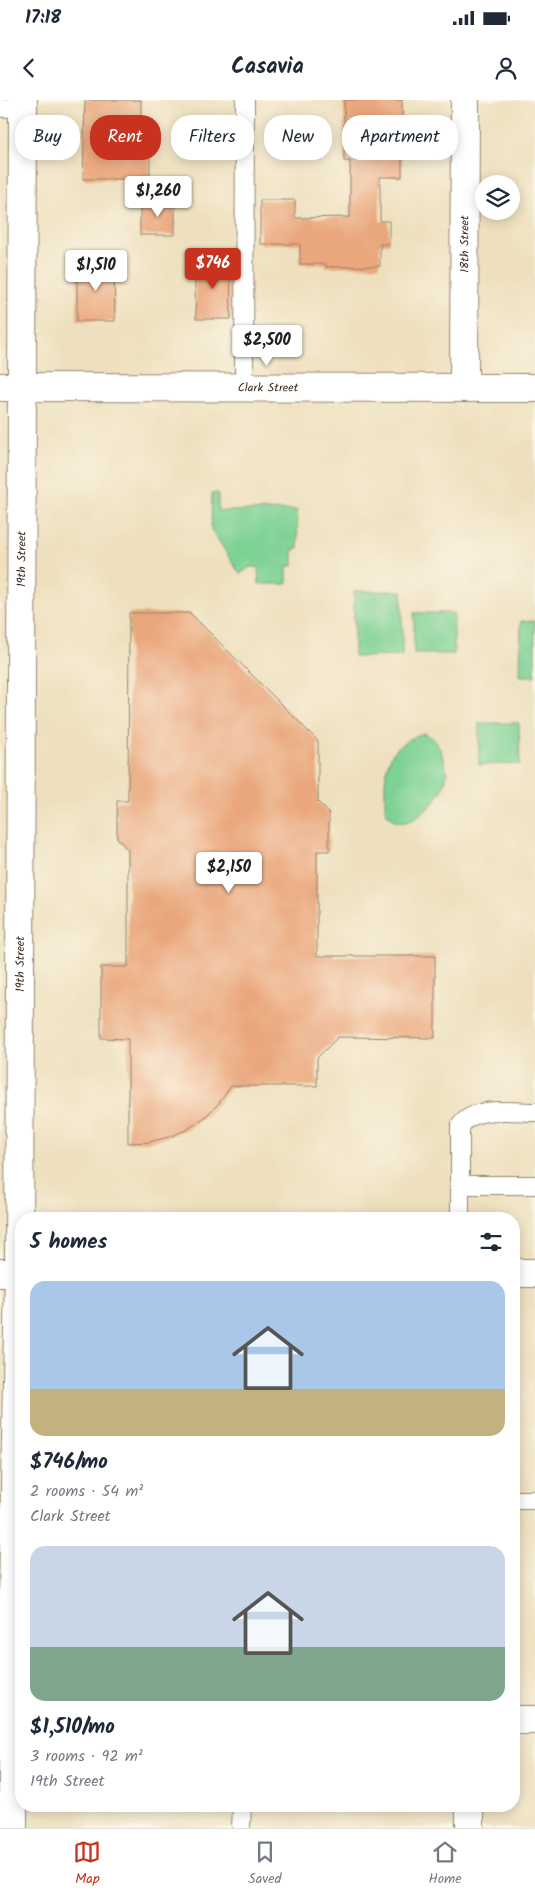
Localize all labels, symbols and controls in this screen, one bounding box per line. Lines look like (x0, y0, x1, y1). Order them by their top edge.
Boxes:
text: 17:18 (25, 3, 61, 33)
text: Casavia (231, 50, 304, 85)
icon: back (15, 54, 43, 82)
icon: person (492, 54, 520, 82)
chip: Buy (15, 115, 80, 160)
chip: Rent (90, 115, 161, 160)
chip: Filters (171, 115, 254, 160)
chip: New (264, 115, 332, 160)
chip: Apartment (342, 115, 458, 160)
map controls (475, 175, 520, 220)
button: layers (475, 175, 520, 220)
pin: $1,260 (117, 176, 199, 218)
text: $1,260 (136, 179, 180, 204)
street label: 18th Street (455, 215, 474, 273)
pin: $746 (183, 248, 243, 290)
pin: $1,510 (55, 250, 137, 292)
text: $746 (196, 251, 230, 276)
text: $1,510 (76, 253, 116, 278)
pin: $2,500 (226, 324, 308, 367)
text: $2,500 (243, 328, 291, 353)
street label: Clark Street (238, 378, 299, 397)
street label: 19th Street (12, 531, 31, 587)
pin: $2,150 (188, 852, 270, 894)
text: $2,150 (207, 855, 251, 880)
street label: 19th Street (10, 936, 30, 992)
text: 5 homes (30, 1226, 107, 1259)
icon: filters (477, 1228, 505, 1256)
icon: home (223, 1313, 313, 1403)
text: $746/mo (30, 1446, 108, 1479)
text: 2 rooms · 54 m² (30, 1479, 143, 1504)
text: Clark Street (30, 1504, 111, 1529)
icon: home (223, 1578, 313, 1668)
text: $1,510/mo (30, 1711, 115, 1744)
text: 3 rooms · 92 m² (30, 1744, 143, 1769)
text: 19th Street (30, 1769, 105, 1794)
tab: Map (73, 1838, 101, 1890)
tab: Saved (248, 1838, 282, 1890)
tab: Home (428, 1838, 462, 1890)

